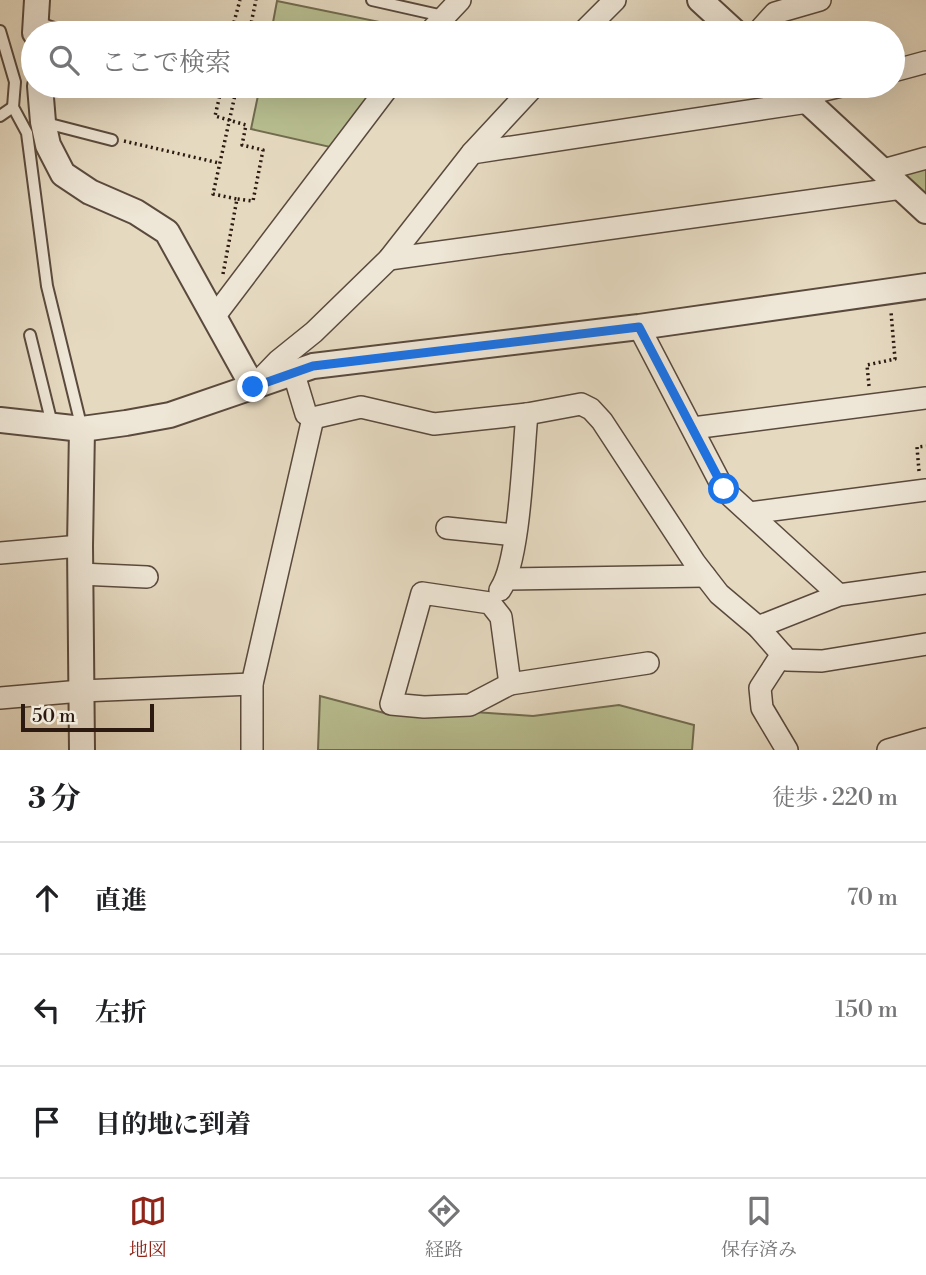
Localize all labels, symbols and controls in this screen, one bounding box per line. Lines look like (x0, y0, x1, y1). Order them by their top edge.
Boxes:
search box (21, 21, 905, 98)
icon: search (45, 41, 83, 79)
text: ここで検索 (101, 47, 231, 79)
route end (237, 371, 268, 402)
route start (708, 473, 739, 504)
scale bar (21, 701, 154, 733)
text: 50 m (32, 704, 76, 728)
text: 3 分 (28, 780, 81, 818)
text: 徒歩 · 220 m (772, 784, 898, 812)
icon: ahead (28, 879, 66, 917)
text: 70 m (847, 884, 898, 912)
text: 直進 (95, 885, 147, 917)
icon: left (28, 991, 66, 1029)
text: 150 m (835, 996, 898, 1024)
text: 左折 (95, 997, 147, 1029)
icon: arrive (28, 1103, 66, 1141)
text: 目的地に到着 (95, 1109, 251, 1141)
tab: 地図 (129, 1192, 167, 1262)
tab: 経路 (425, 1192, 463, 1262)
tab: 保存済み (721, 1192, 797, 1262)

